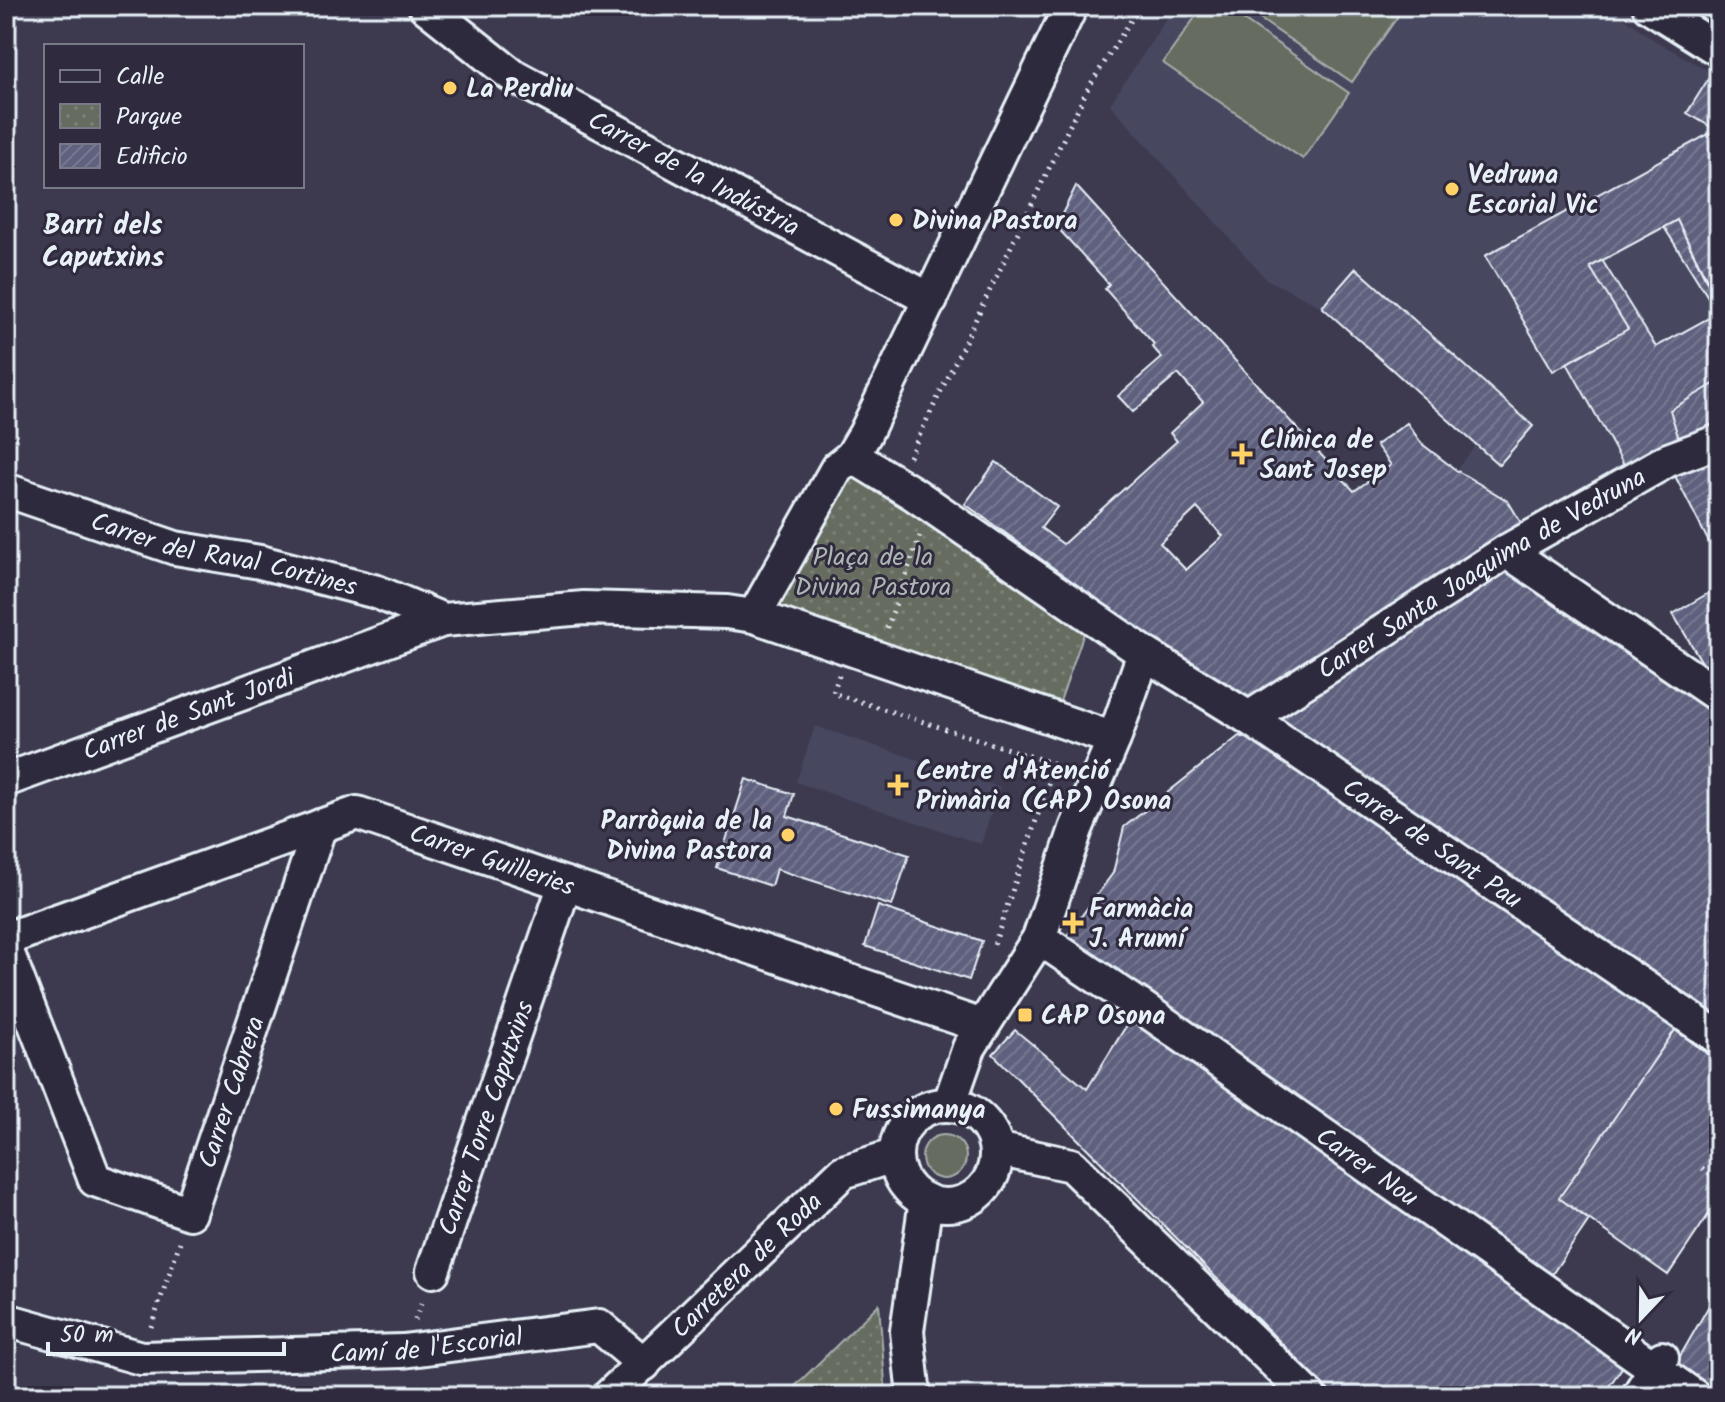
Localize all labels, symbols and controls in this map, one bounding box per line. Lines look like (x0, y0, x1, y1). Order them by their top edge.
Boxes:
legend (44, 44, 304, 188)
text: Calle (116, 58, 164, 97)
place label: La Perdiu (466, 69, 574, 111)
marker: La Perdiu (441, 79, 459, 97)
text: Parque (116, 98, 182, 137)
street label: Carrer de la Indústria (580, 100, 807, 249)
text: Edificio (116, 138, 188, 177)
place label: Vedruna Escorial Vic (1468, 155, 1599, 227)
marker: Vedruna Escorial Vic (1443, 180, 1461, 198)
place label: Divina Pastora (912, 201, 1077, 243)
district label: Barri dels Caputxins (42, 204, 164, 281)
marker: Divina Pastora (887, 211, 905, 229)
place label: Clínica de Sant Josep (1260, 420, 1387, 492)
marker: Clínica de Sant Josep (1231, 443, 1253, 465)
street label: Carrer Santa Joaquima de Vedruna (1309, 457, 1655, 692)
street label: Carrer del Raval Cortines (85, 502, 362, 609)
park label: Plaça de la Divina Pastora (795, 537, 951, 609)
street label: Carrer de Sant Jordi (77, 657, 302, 773)
place label: Centre d'Atenció Primària (CAP) Osona (916, 751, 1171, 823)
street label: Carrer de Sant Pau (1333, 768, 1531, 921)
marker: Centre d'Atenció Primària (CAP) Osona (887, 774, 909, 796)
place label: Parròquia de la Divina Pastora (601, 801, 772, 873)
street label: Carrer Guilleries (403, 813, 580, 909)
marker: Parròquia de la Divina Pastora (779, 826, 797, 844)
place label: Farmàcia J. Arumí (1089, 889, 1193, 961)
marker: Farmàcia J. Arumí (1064, 914, 1082, 932)
street label: Carrer Torre Caputxins (428, 995, 547, 1241)
place label: CAP Osona (1041, 996, 1165, 1038)
marker: CAP Osona (1016, 1006, 1034, 1024)
street label: Carrer Cabrera (188, 1011, 278, 1174)
place label: Fussimanya (852, 1090, 986, 1132)
marker: Fussimanya (827, 1100, 845, 1118)
street label: Carrer Nou (1306, 1117, 1427, 1219)
street label: Carretera de Roda (662, 1183, 833, 1349)
north arrow (1601, 1278, 1681, 1358)
scale bar (48, 1306, 284, 1356)
text: N (1621, 1315, 1647, 1353)
text: 50 m (60, 1316, 114, 1355)
street label: Camí de l'Escorial (329, 1317, 525, 1376)

